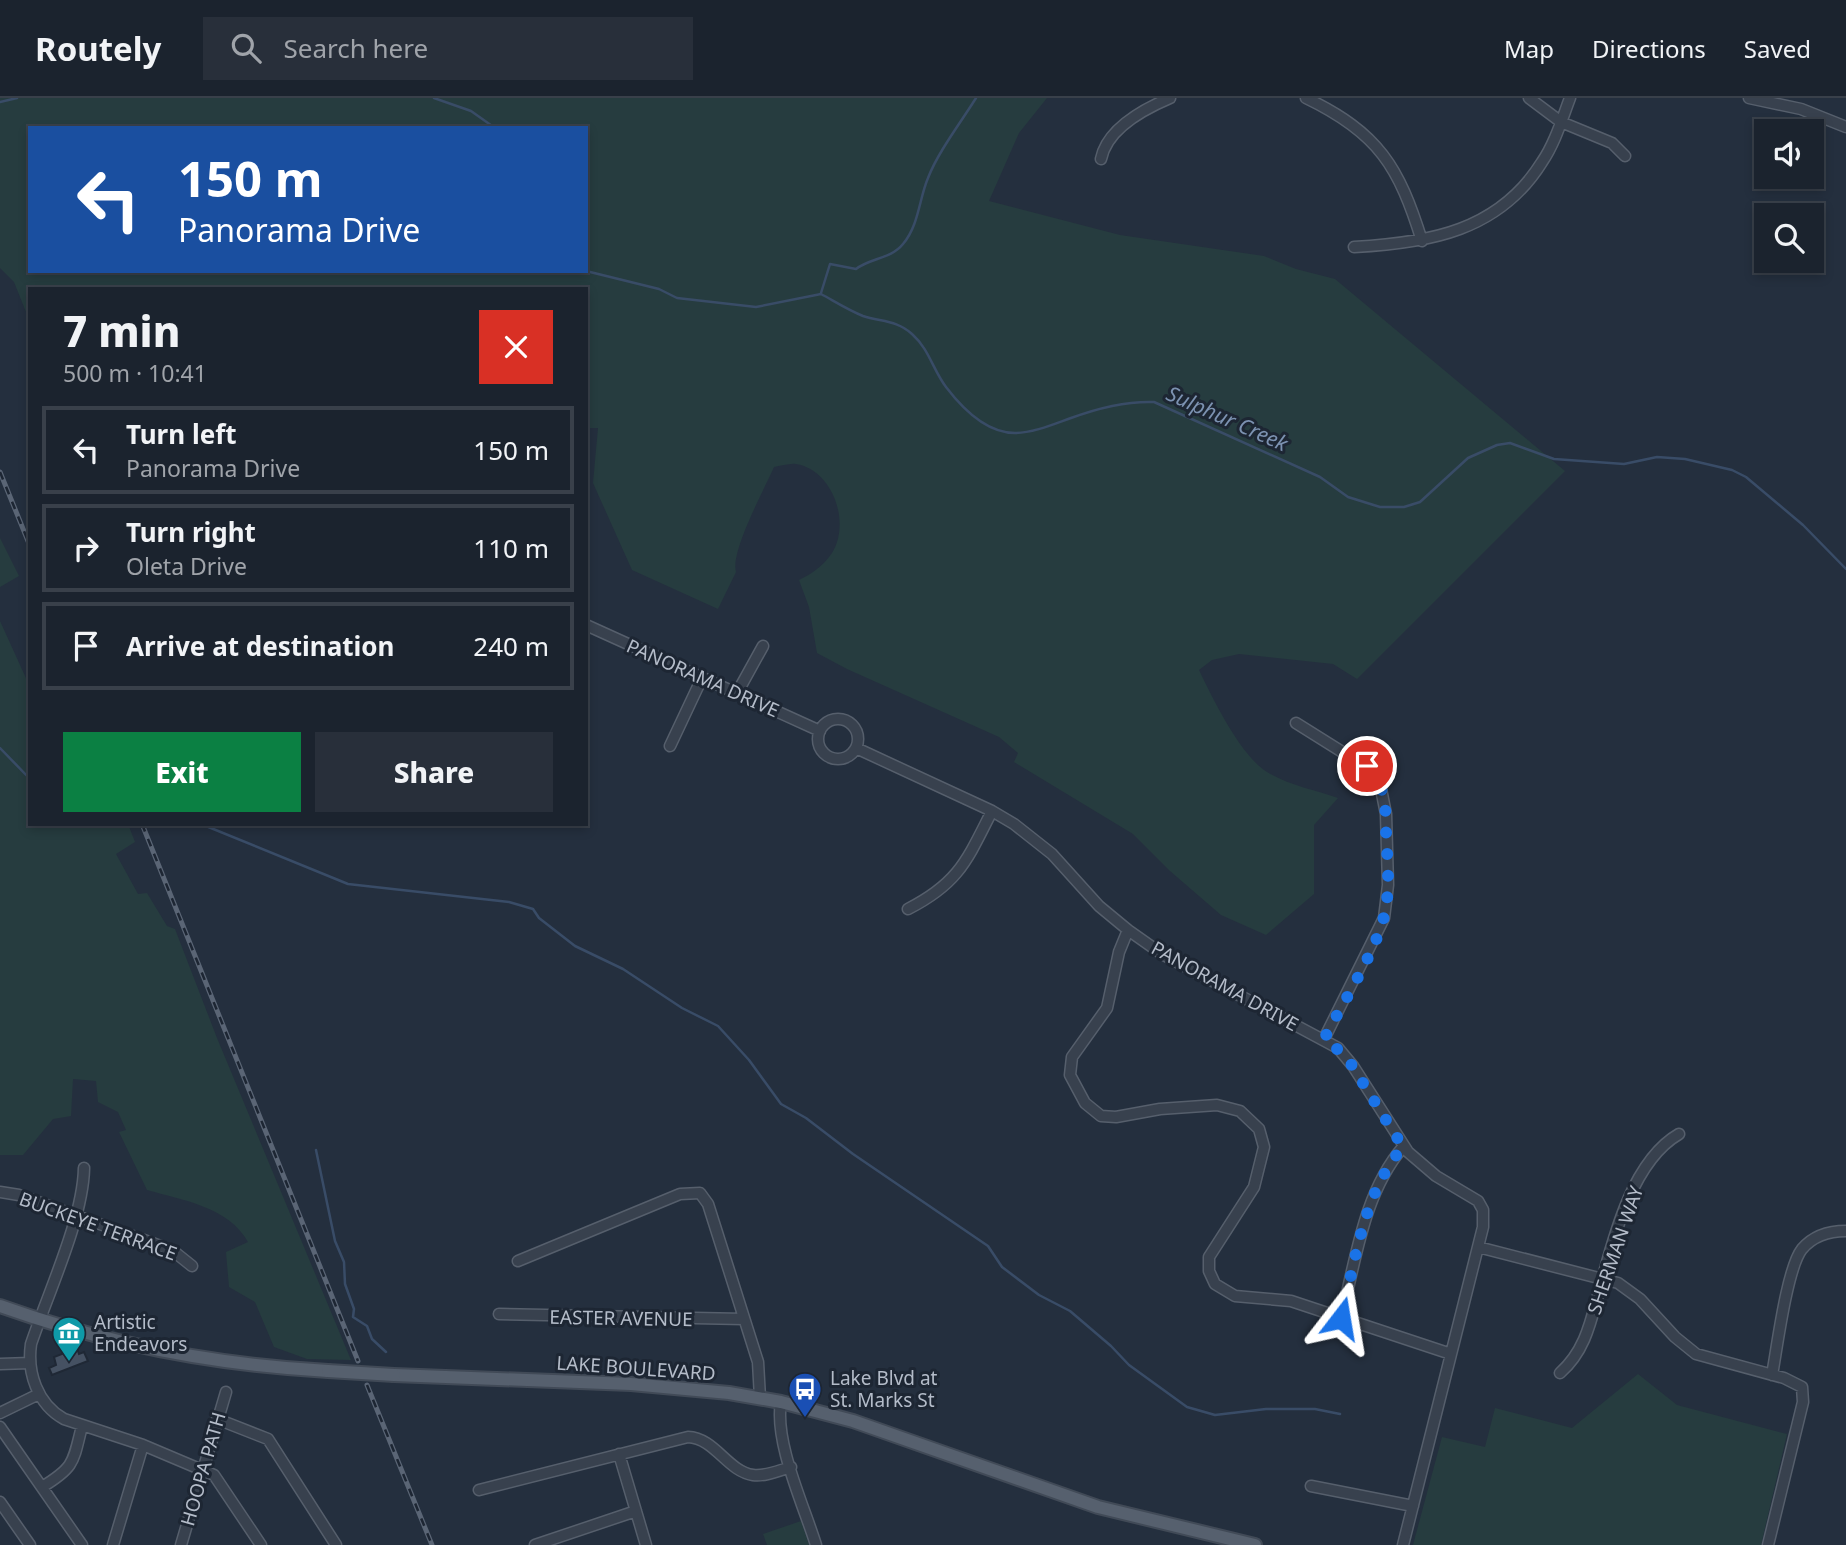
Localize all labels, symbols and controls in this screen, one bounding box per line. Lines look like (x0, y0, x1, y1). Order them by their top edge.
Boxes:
search box (203, 17, 693, 80)
text: Routely (35, 26, 161, 71)
icon: search (227, 29, 265, 67)
text: Search here (283, 30, 428, 66)
text: Map (1504, 32, 1554, 65)
text: Directions (1592, 32, 1706, 65)
text: Saved (1744, 32, 1811, 65)
map controls (1754, 119, 1824, 273)
button: sound (1754, 119, 1824, 189)
text: 150 m (178, 145, 323, 211)
icon: left (63, 154, 154, 245)
button: search (1754, 203, 1824, 273)
text: Panorama Drive (178, 208, 420, 251)
text: 7 min (63, 302, 180, 359)
button: close (479, 310, 553, 384)
text: 500 m · 10:41 (63, 357, 207, 389)
water label: Sulphur Creek (1162, 379, 1294, 458)
text: Turn left (126, 416, 237, 452)
icon: left (67, 431, 105, 469)
text: 150 m (473, 432, 549, 468)
text: Panorama Drive (126, 452, 300, 484)
text: Turn right (126, 514, 256, 550)
icon: right (67, 529, 105, 567)
text: 110 m (473, 530, 549, 566)
text: Oleta Drive (126, 550, 247, 582)
icon: arrive (67, 627, 105, 665)
text: Arrive at destination (126, 628, 395, 664)
text: 240 m (473, 628, 549, 664)
street label: PANORAMA DRIVE (623, 633, 783, 723)
button: Exit (63, 732, 301, 812)
button: Share (315, 732, 553, 812)
pin (1337, 736, 1397, 796)
icon: arrive (1348, 747, 1386, 785)
street label: PANORAMA DRIVE (1147, 935, 1303, 1037)
street label: SHERMAN WAY (1581, 1182, 1649, 1318)
street label: BUCKEYE TERRACE (16, 1185, 180, 1267)
position arrow (1304, 1281, 1378, 1355)
street label: EASTER AVENUE (549, 1304, 693, 1332)
place label: Artistic Endeavors (94, 1309, 187, 1357)
museum icon: Artistic Endeavors (50, 1314, 88, 1363)
street label: LAKE BOULEVARD (556, 1349, 716, 1387)
place label: Lake Blvd at St. Marks St (830, 1365, 938, 1413)
bus stop icon: Lake Blvd at St. Marks St (786, 1370, 824, 1419)
street label: HOOPA PATH (174, 1409, 232, 1529)

